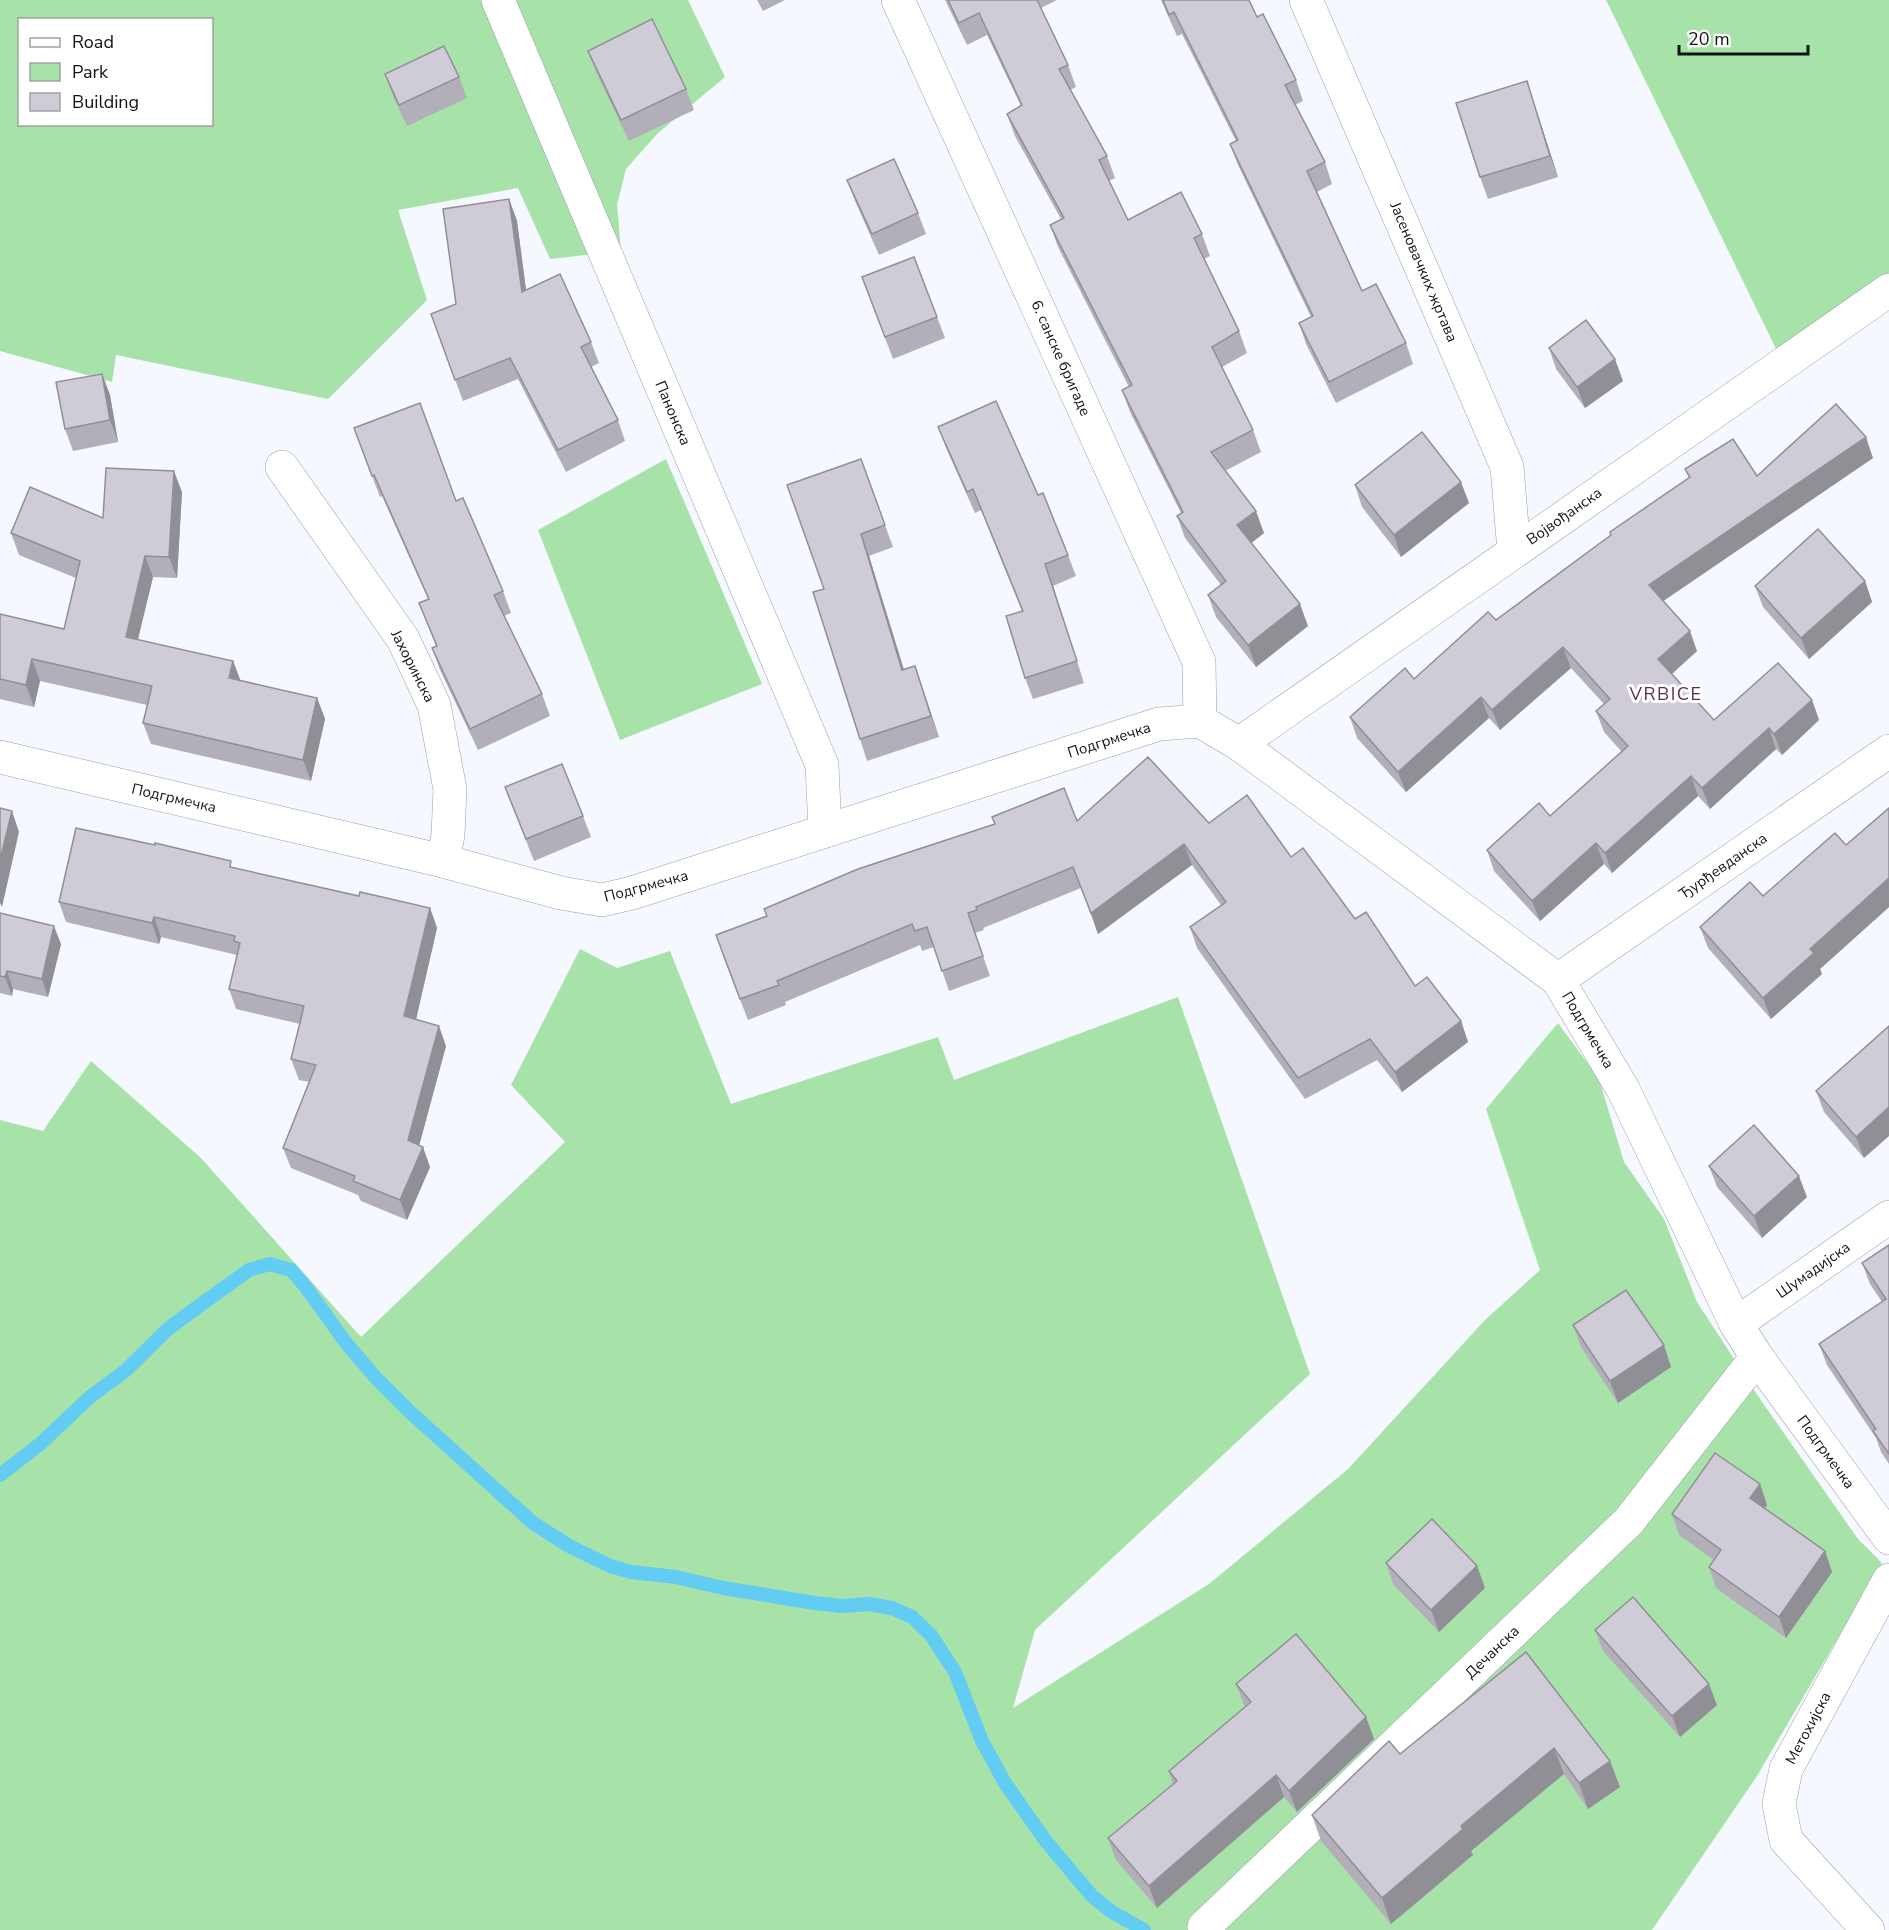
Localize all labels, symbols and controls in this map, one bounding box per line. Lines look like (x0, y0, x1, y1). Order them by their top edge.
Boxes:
legend (18, 18, 213, 126)
scale bar (1679, 18, 1808, 56)
text: 20 m (1688, 27, 1730, 51)
text: Road (72, 30, 114, 54)
text: Park (72, 60, 109, 84)
text: Building (72, 90, 139, 114)
street label: Јасеновачких жртава (1385, 198, 1463, 345)
street label: 6. санске бригаде (1026, 297, 1096, 419)
street label: Панонска (650, 378, 696, 448)
street label: Војвођанска (1522, 483, 1606, 549)
street label: Јахоринска (386, 625, 440, 706)
district label: VRBICE (1629, 682, 1702, 706)
street label: Подгрмечка (1065, 717, 1153, 763)
street label: Подгрмечка (130, 779, 218, 817)
street label: Ђурђевданска (1675, 828, 1771, 904)
street label: Подгрмечка (602, 865, 690, 907)
street label: Подгрмечка (1557, 988, 1619, 1072)
street label: Шумадијска (1772, 1237, 1854, 1303)
street label: Подгрмечка (1793, 1411, 1859, 1493)
street label: Дечанска (1461, 1621, 1523, 1683)
street label: Метохијска (1781, 1688, 1835, 1768)

